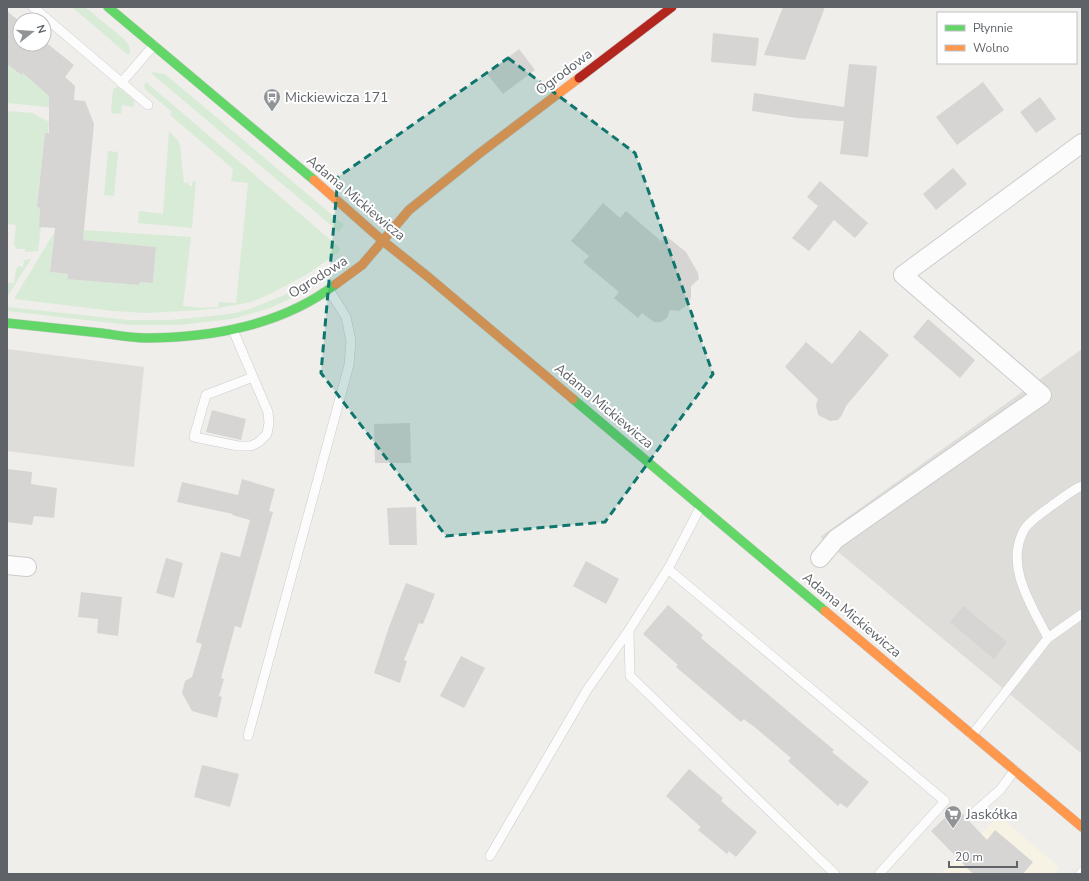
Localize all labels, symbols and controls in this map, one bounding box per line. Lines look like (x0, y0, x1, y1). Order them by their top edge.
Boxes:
north arrow (12, 12, 52, 52)
legend (937, 12, 1077, 64)
text: Płynnie (973, 20, 1013, 36)
text: N (33, 23, 49, 35)
text: Wolno (973, 40, 1010, 56)
street label: Ogrodowa (532, 44, 596, 100)
bus stop icon: Mickiewicza 171 (262, 87, 282, 112)
place label: Mickiewicza 171 (285, 88, 388, 107)
street label: Adama Mickiewicza (303, 151, 409, 245)
street label: Ogrodowa (285, 251, 351, 303)
street label: Adama Mickiewicza (551, 359, 657, 453)
street label: Adama Mickiewicza (799, 568, 905, 662)
supermarket icon: Jaskółka (943, 804, 963, 829)
place label: Jaskółka (965, 805, 1018, 824)
scale bar (949, 843, 1017, 869)
text: 20 m (955, 849, 983, 865)

